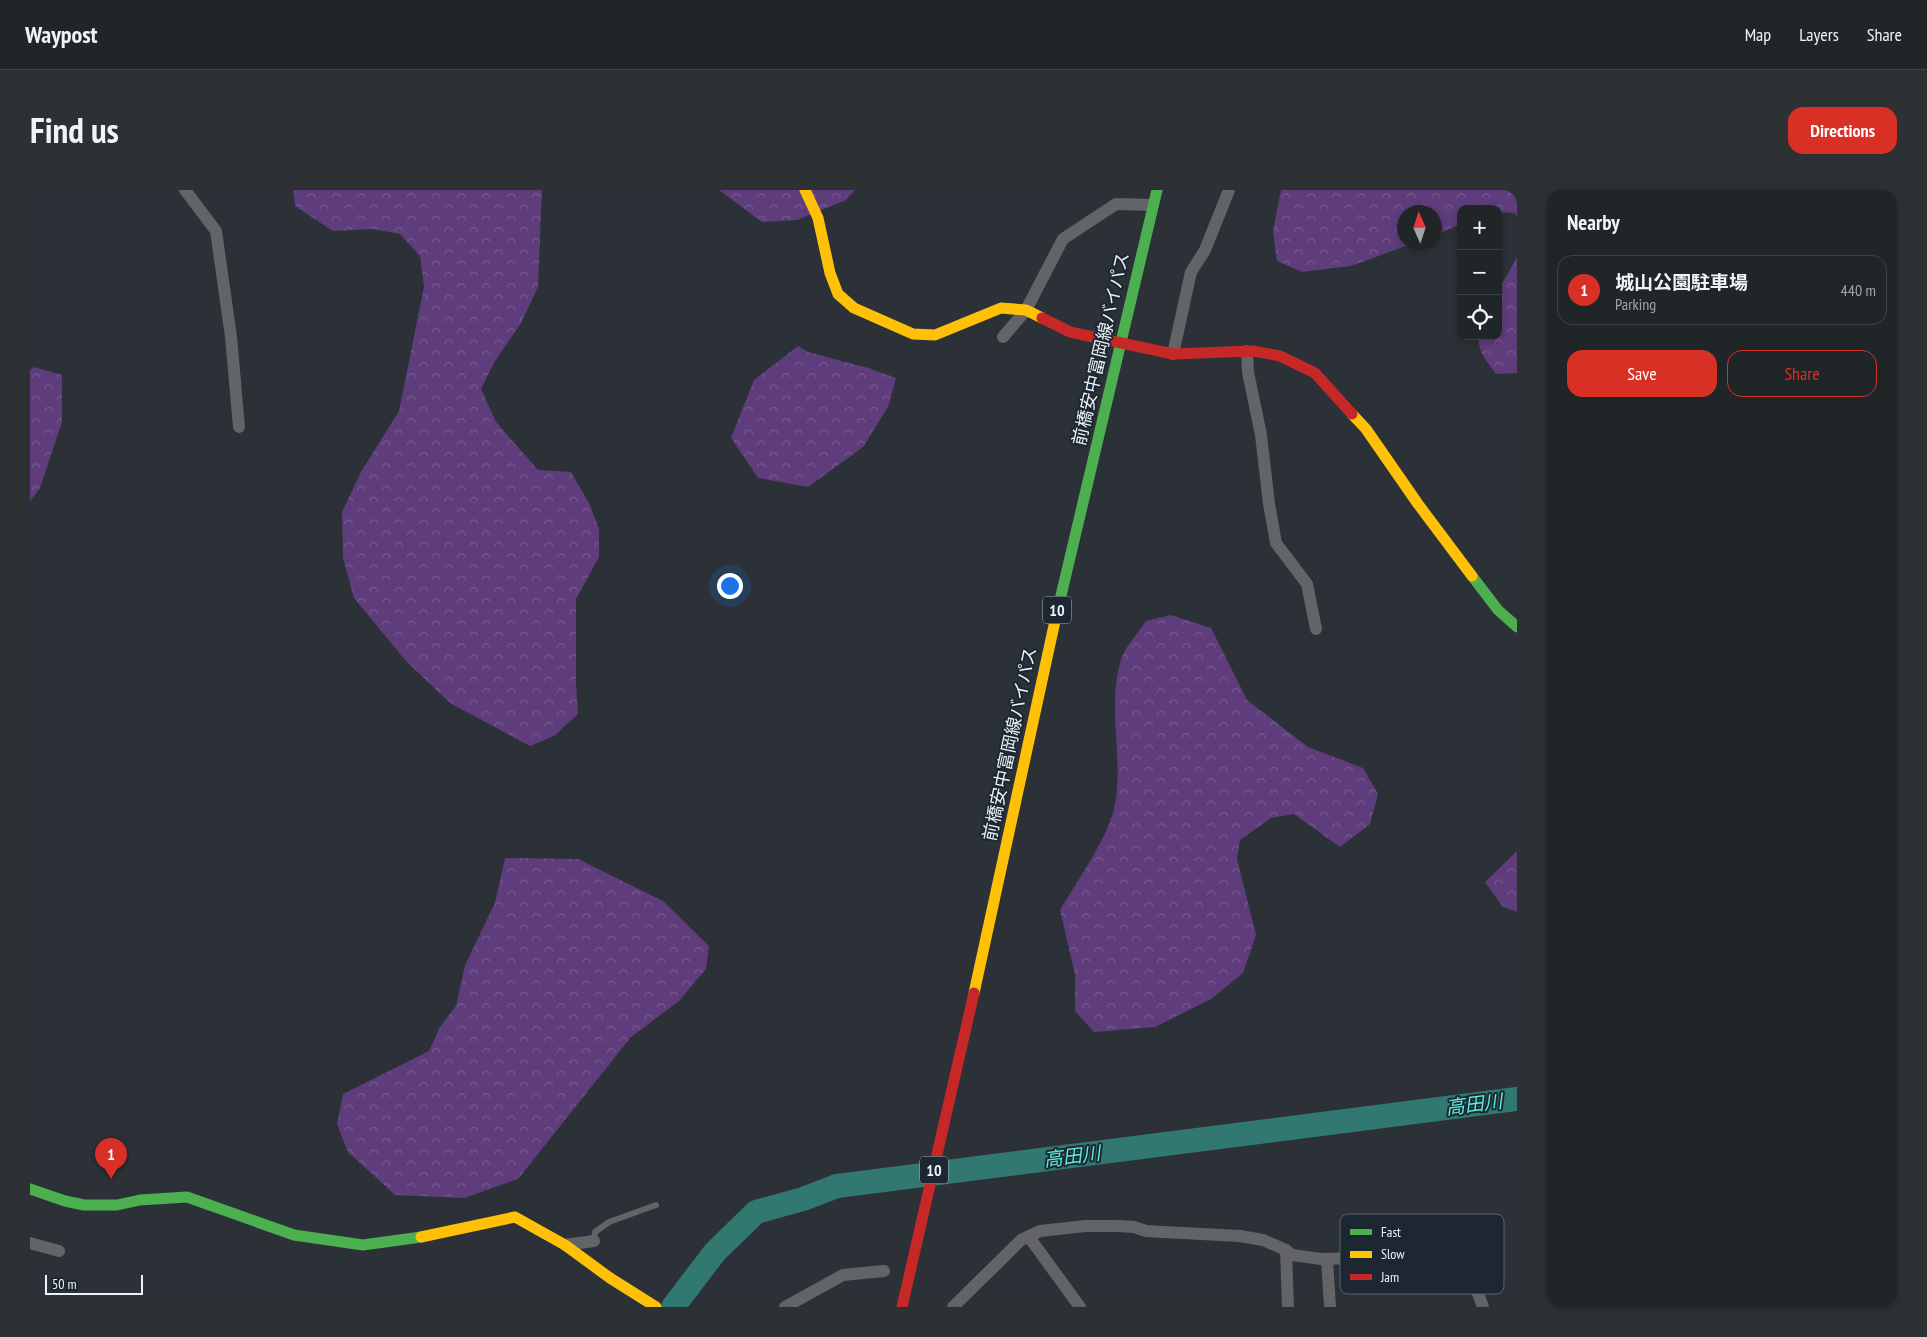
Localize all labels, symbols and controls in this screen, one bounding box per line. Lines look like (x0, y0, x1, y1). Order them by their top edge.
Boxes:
text: Waypost (25, 19, 98, 50)
text: Map (1745, 23, 1771, 46)
text: Layers (1799, 23, 1839, 46)
text: Share (1867, 23, 1902, 46)
text: Find us (30, 107, 119, 153)
button: Directions (1788, 107, 1897, 154)
north arrow (1397, 205, 1442, 250)
map controls (1457, 205, 1502, 340)
button: + (1457, 205, 1502, 250)
text: Nearby (1567, 209, 1620, 236)
street label: 前橋安中富岡線バイパス (1067, 250, 1134, 448)
button: − (1457, 250, 1502, 295)
text: 城山公園駐車場 (1615, 270, 1748, 294)
text: 1 (1580, 280, 1588, 300)
text: 440 m (1841, 280, 1876, 300)
text: Parking (1615, 294, 1656, 314)
button: locate (1457, 295, 1502, 340)
button: Save (1567, 350, 1717, 397)
button: Share (1727, 350, 1877, 397)
your location (717, 573, 743, 599)
road number: 10 (1043, 596, 1071, 624)
street label: 前橋安中富岡線バイパス (978, 645, 1041, 843)
water label: 高田川 (1444, 1088, 1506, 1119)
pin: 1 (95, 1138, 127, 1179)
water label: 高田川 (1042, 1140, 1104, 1171)
road number: 10 (920, 1156, 948, 1184)
legend (1340, 1214, 1504, 1294)
text: Fast (1381, 1223, 1401, 1241)
text: Slow (1381, 1245, 1405, 1263)
text: Jam (1380, 1268, 1399, 1286)
scale bar (45, 1272, 142, 1295)
text: 50 m (52, 1275, 77, 1293)

